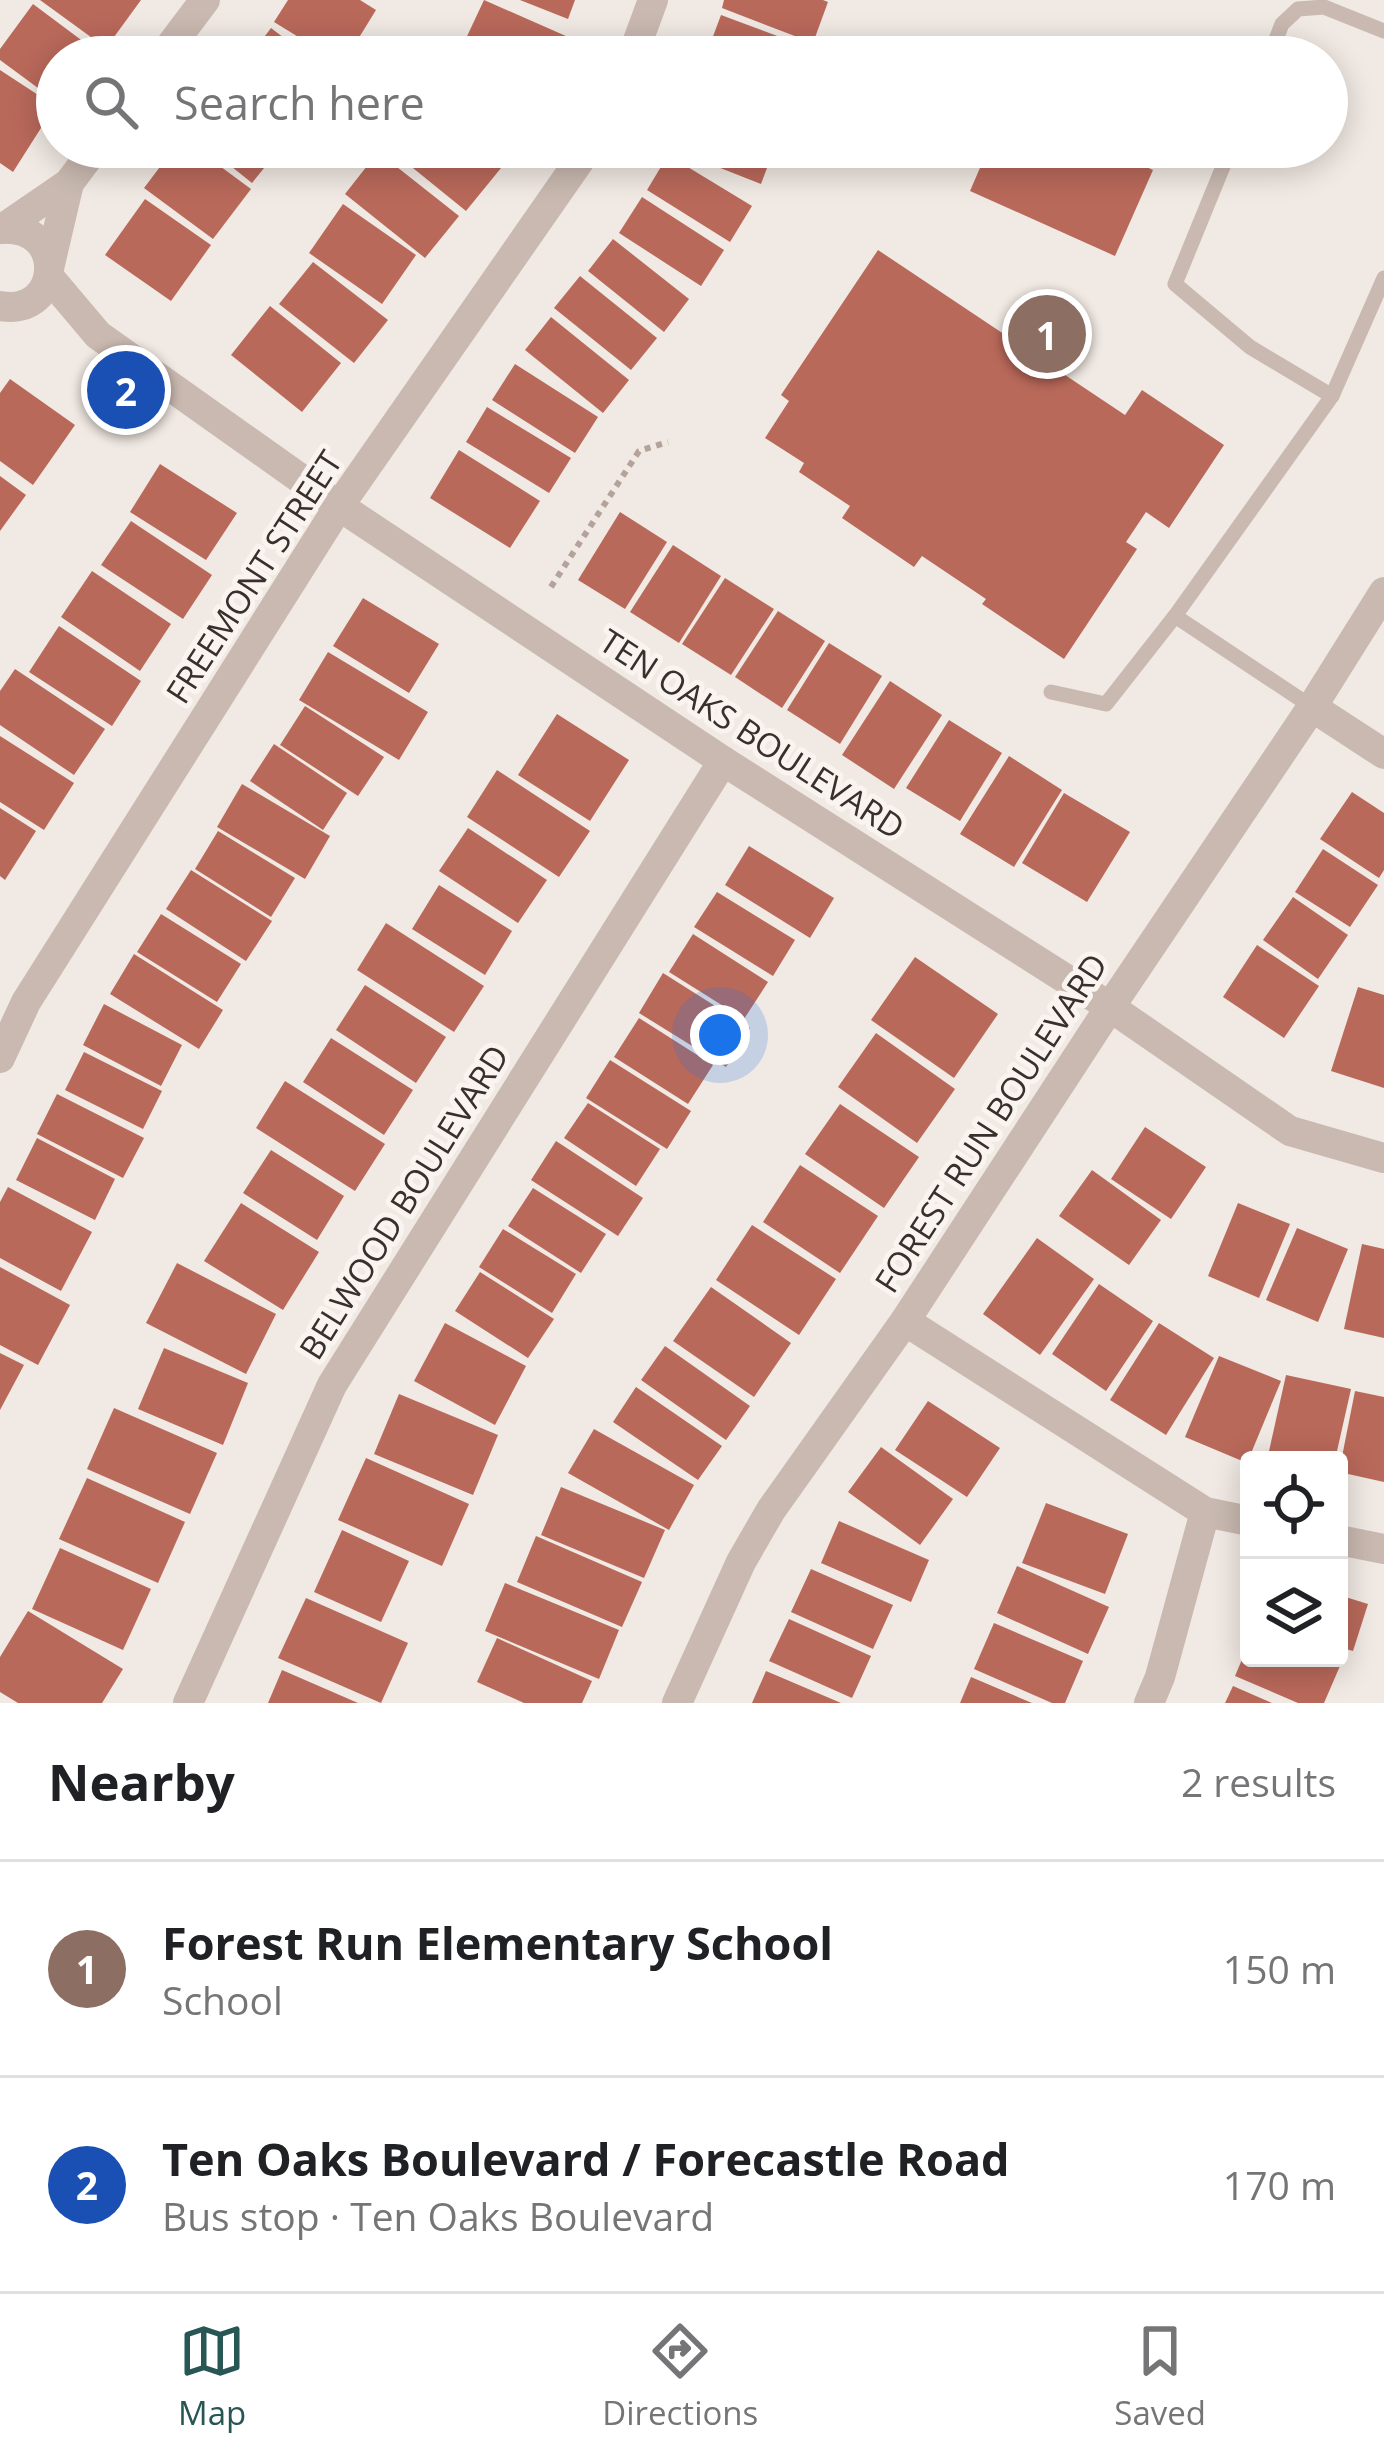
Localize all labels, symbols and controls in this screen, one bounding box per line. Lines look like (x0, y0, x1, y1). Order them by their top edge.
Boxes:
search box (36, 36, 1348, 168)
icon: search (78, 69, 144, 135)
text: Search here (174, 72, 425, 133)
pin: 1 (1008, 289, 1086, 379)
pin: 2 (87, 345, 165, 435)
street label: FREEMONT STREET (155, 442, 352, 712)
street label: TEN OAKS BOULEVARD (591, 618, 913, 849)
street label: FOREST RUN BOULEVARD (864, 945, 1117, 1301)
your location (690, 1005, 750, 1065)
street label: BELWOOD BOULEVARD (288, 1036, 519, 1367)
map controls (1240, 1451, 1348, 1667)
button: locate (1240, 1451, 1348, 1559)
button: layers (1240, 1559, 1348, 1667)
text: Nearby (48, 1746, 235, 1816)
text: 2 results (1181, 1755, 1336, 1808)
text: Forest Run Elementary School (162, 1912, 833, 1973)
text: 1 (76, 1942, 98, 1995)
text: 150 m (1223, 1942, 1336, 1995)
text: School (162, 1973, 283, 2026)
text: Ten Oaks Boulevard / Forecastle Road (162, 2128, 1010, 2189)
text: 2 (76, 2158, 98, 2211)
text: 170 m (1223, 2158, 1336, 2211)
text: Bus stop · Ten Oaks Boulevard (162, 2189, 714, 2242)
tab: Map (178, 2318, 246, 2435)
tab: Directions (602, 2318, 758, 2435)
tab: Saved (1114, 2318, 1206, 2435)

